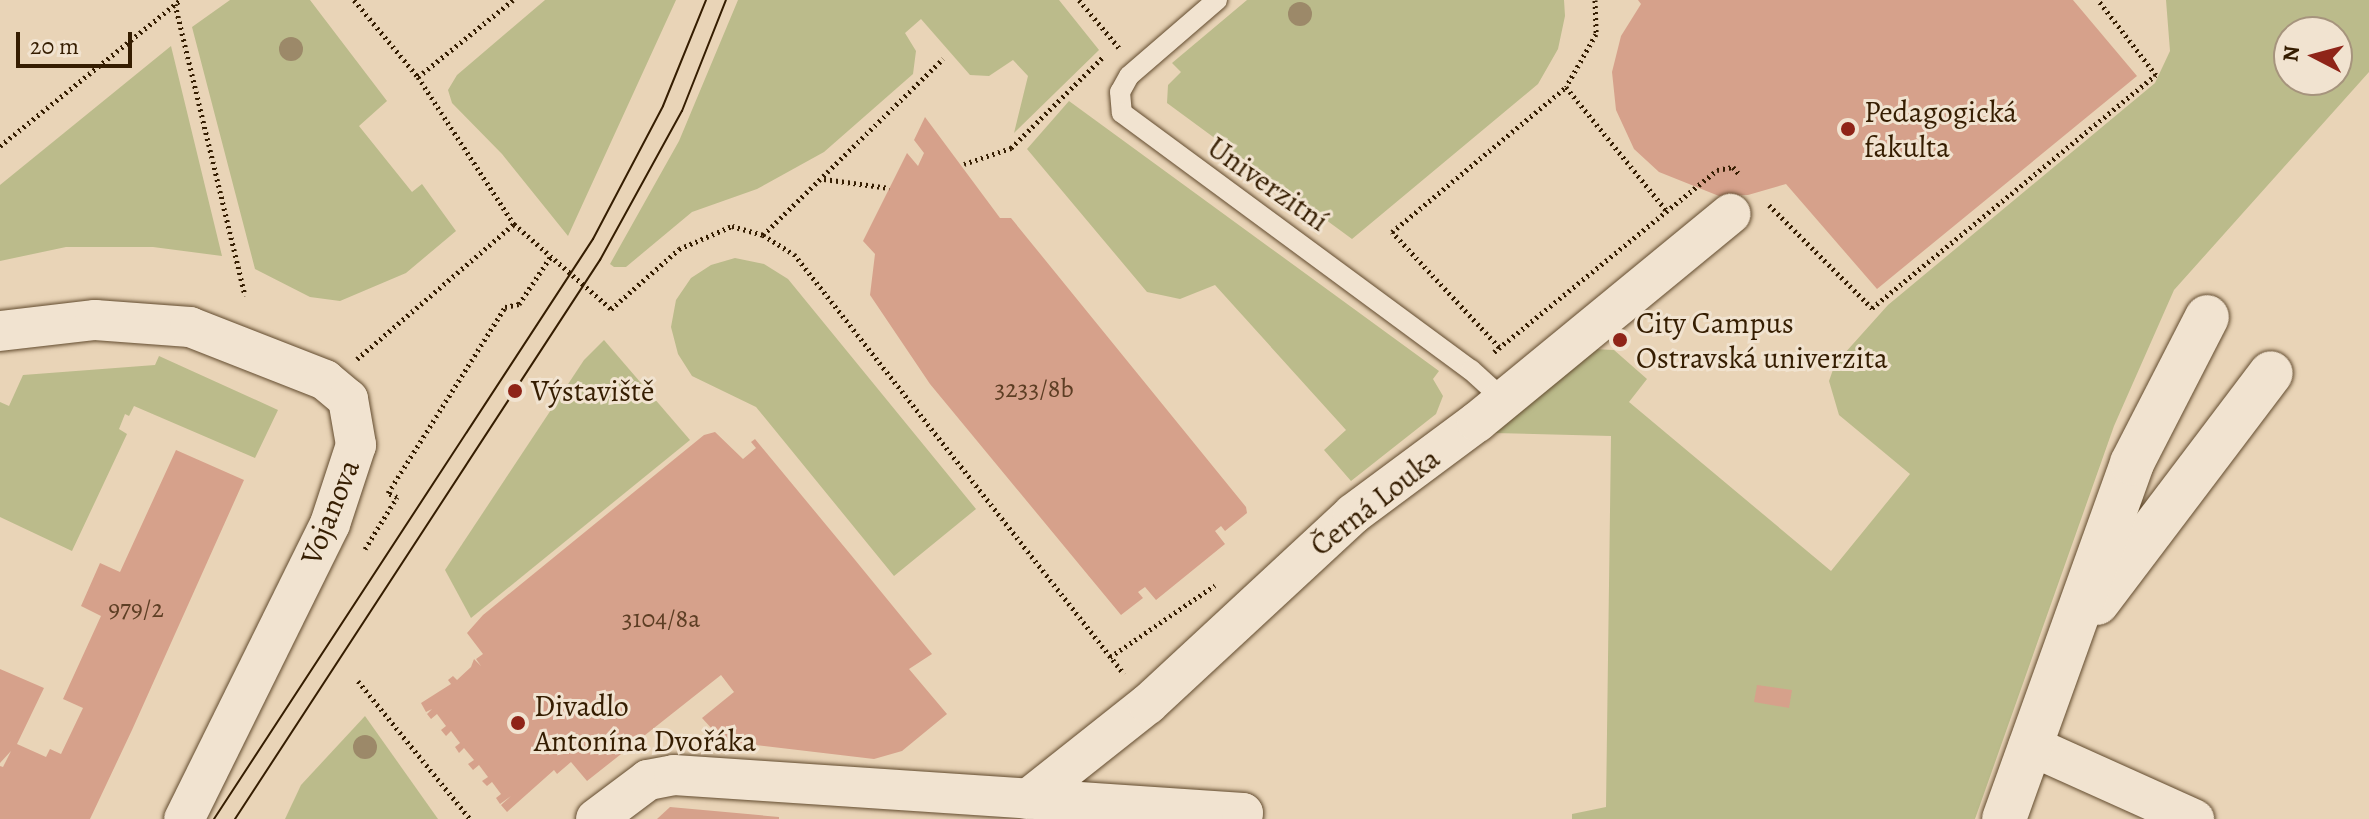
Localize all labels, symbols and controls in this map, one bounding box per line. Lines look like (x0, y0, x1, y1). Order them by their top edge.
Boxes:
scale bar (20, 16, 136, 66)
north arrow (2273, 16, 2353, 96)
text: 20 m (30, 30, 79, 62)
text: N (2275, 44, 2307, 63)
place label: Pedagogická fakulta (1864, 94, 2017, 164)
marker: Pedagogická fakulta (1839, 120, 1857, 138)
street label: Univerzitní (1201, 129, 1335, 239)
place label: City Campus Ostravská univerzita (1636, 305, 1888, 376)
marker: City Campus Ostravská univerzita (1611, 331, 1629, 349)
place label: Výstaviště (531, 373, 654, 409)
house number: 3233/8b (994, 373, 1074, 405)
marker: Výstaviště (506, 382, 524, 400)
street label: Černá Louka (1303, 440, 1447, 564)
street label: Vojanova (293, 454, 367, 570)
house number: 979/2 (108, 593, 164, 625)
house number: 3104/8a (622, 603, 700, 635)
place label: Divadlo Antonína Dvořáka (534, 688, 756, 758)
marker: Divadlo Antonína Dvořáka (509, 714, 527, 732)

